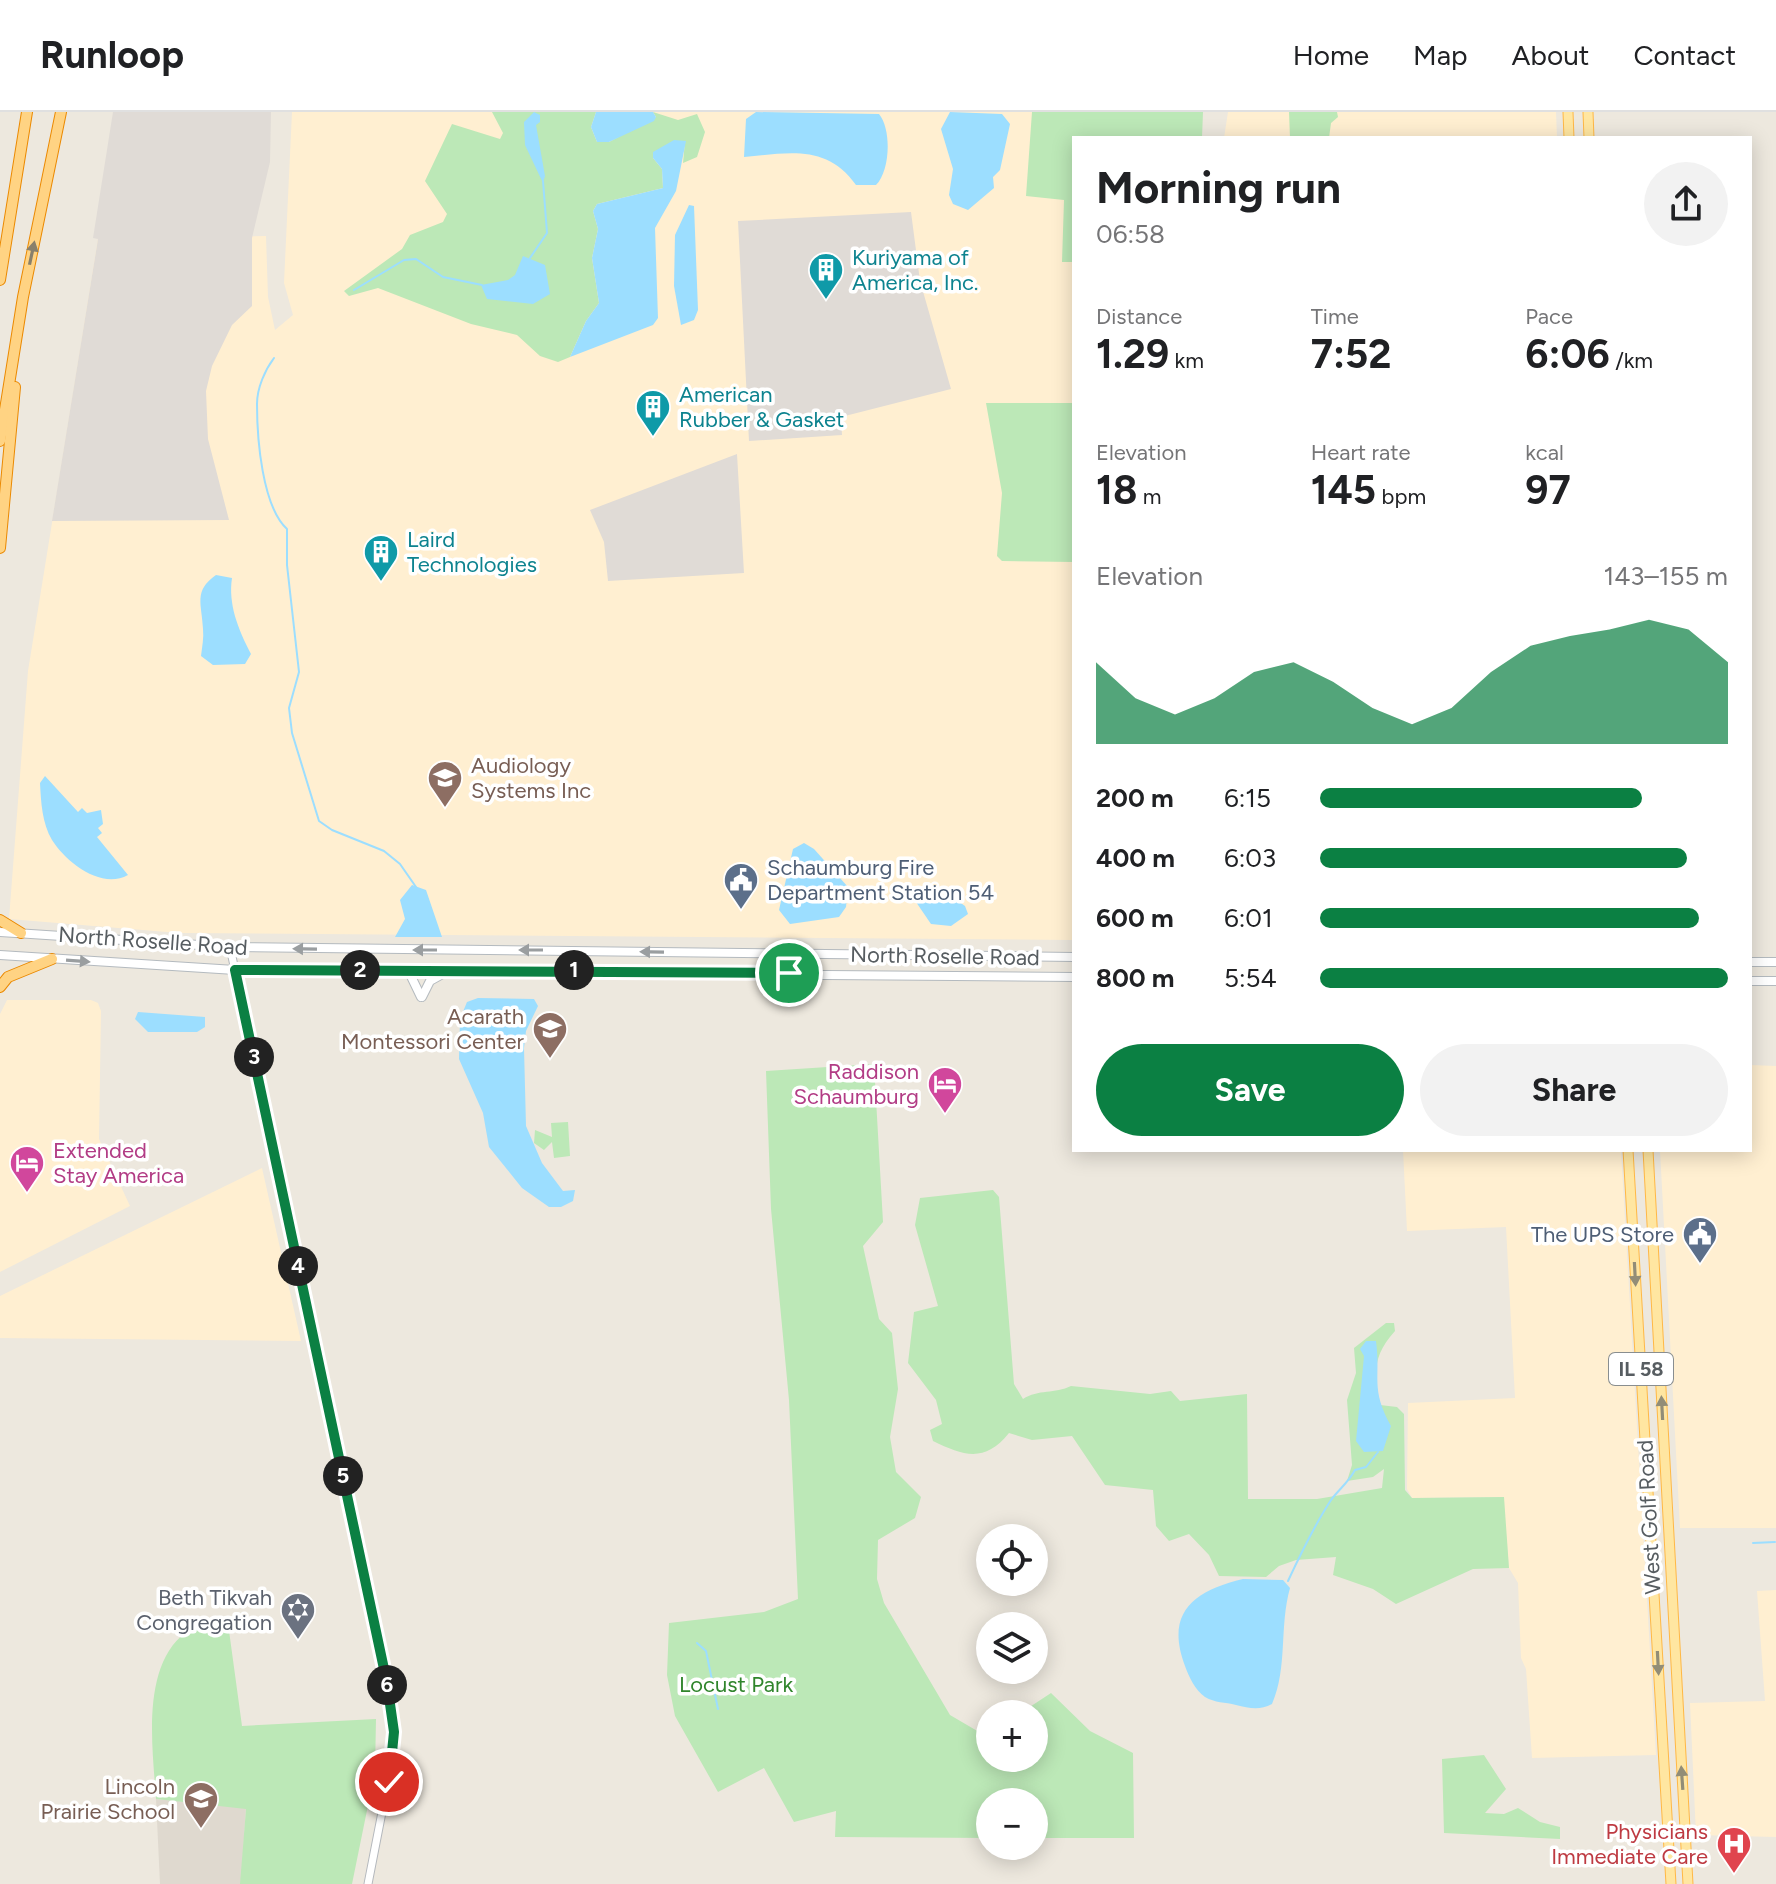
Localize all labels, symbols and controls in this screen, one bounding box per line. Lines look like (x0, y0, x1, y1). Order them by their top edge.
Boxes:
text: Runloop (40, 32, 184, 78)
text: Home (1293, 38, 1369, 72)
text: Map (1413, 38, 1468, 72)
text: About (1512, 38, 1589, 72)
text: Contact (1633, 38, 1736, 72)
text: Morning run (1096, 161, 1341, 214)
button: share (1644, 162, 1728, 246)
text: 06:58 (1096, 218, 1165, 250)
one-way arrow (26, 241, 39, 266)
place label: Kuriyama of America, Inc. (852, 244, 978, 296)
building icon: Kuriyama of America, Inc. (807, 251, 845, 301)
text: Distance (1096, 303, 1182, 330)
text: Time (1311, 303, 1359, 330)
text: Pace (1525, 303, 1573, 330)
text: 1.29 (1096, 330, 1169, 378)
text: 7:52 (1311, 330, 1391, 378)
text: 6:06 (1525, 330, 1610, 378)
text: km (1169, 347, 1204, 374)
text: /km (1610, 347, 1653, 374)
place label: American Rubber & Gasket (679, 381, 844, 433)
building icon: American Rubber & Gasket (634, 388, 672, 438)
text: Elevation (1096, 439, 1186, 466)
text: Heart rate (1311, 439, 1411, 466)
text: kcal (1525, 439, 1564, 466)
text: 18 (1096, 466, 1137, 514)
text: 145 (1311, 466, 1376, 514)
text: 97 (1525, 466, 1571, 514)
text: m (1137, 483, 1162, 510)
text: bpm (1376, 483, 1426, 510)
place label: Laird Technologies (407, 526, 537, 578)
building icon: Laird Technologies (362, 533, 400, 583)
text: Elevation (1096, 560, 1203, 592)
text: 143–155 m (1603, 560, 1728, 592)
place label: Audiology Systems Inc (471, 752, 591, 804)
school or university icon: Audiology Systems Inc (426, 759, 464, 809)
text: 200 m (1096, 782, 1174, 814)
text: 6:15 (1224, 782, 1271, 814)
text: 400 m (1096, 842, 1175, 874)
text: 6:03 (1224, 842, 1276, 874)
place label: Schaumburg Fire Department Station 54 (767, 854, 994, 906)
public building icon: Schaumburg Fire Department Station 54 (722, 861, 760, 911)
text: 600 m (1096, 902, 1174, 934)
text: 6:01 (1224, 902, 1273, 934)
street label: North Roselle Road (57, 921, 249, 961)
pin (755, 939, 823, 1007)
street label: North Roselle Road (850, 941, 1040, 971)
one-way arrow (292, 943, 317, 955)
one-way arrow (412, 944, 437, 956)
one-way arrow (518, 944, 543, 956)
one-way arrow (639, 945, 664, 958)
pin: 2 (340, 950, 380, 990)
pin: 1 (554, 950, 594, 990)
icon: arrive (767, 951, 811, 995)
one-way arrow (66, 955, 91, 968)
text: 2 (354, 956, 366, 983)
text: 1 (569, 956, 579, 983)
text: 800 m (1096, 962, 1174, 994)
text: 5:54 (1224, 962, 1277, 994)
place label: Acarath Montessori Center (341, 1003, 525, 1055)
school or university icon: Acarath Montessori Center (531, 1010, 569, 1060)
pin: 3 (234, 1037, 274, 1077)
text: 3 (248, 1043, 260, 1070)
button: Save (1096, 1044, 1404, 1136)
button: Share (1420, 1044, 1728, 1136)
place label: Raddison Schaumburg (794, 1058, 919, 1110)
hotel icon: Raddison Schaumburg (926, 1065, 964, 1115)
place label: Extended Stay America (53, 1137, 184, 1189)
hotel icon: Extended Stay America (8, 1144, 46, 1194)
public building icon: The UPS Store (1681, 1215, 1719, 1265)
place label: The UPS Store (1531, 1221, 1674, 1248)
pin: 4 (278, 1246, 318, 1286)
text: 4 (291, 1252, 305, 1279)
one-way arrow (1629, 1262, 1642, 1287)
road number: IL 58 (1609, 1353, 1673, 1385)
one-way arrow (1655, 1395, 1668, 1420)
street label: West Golf Road (1631, 1439, 1667, 1595)
pin: 5 (323, 1456, 363, 1496)
text: 5 (337, 1462, 349, 1489)
map controls (976, 1524, 1048, 1860)
button: locate (976, 1524, 1048, 1596)
place label: Beth Tikvah Congregation (136, 1584, 272, 1636)
synagogue icon: Beth Tikvah Congregation (279, 1591, 317, 1641)
button: layers (976, 1612, 1048, 1684)
one-way arrow (1652, 1651, 1665, 1676)
pin: 6 (367, 1665, 407, 1705)
text: 6 (381, 1671, 393, 1698)
park label: Locust Park (679, 1671, 793, 1698)
button: + (976, 1700, 1048, 1772)
pin (355, 1748, 423, 1816)
icon: check (367, 1760, 411, 1804)
one-way arrow (1675, 1765, 1688, 1790)
place label: Lincoln Prairie School (41, 1773, 175, 1825)
school or university icon: Lincoln Prairie School (182, 1780, 220, 1830)
button: − (976, 1788, 1048, 1860)
place label: Physicians Immediate Care (1551, 1818, 1708, 1870)
hospital icon: Physicians Immediate Care (1715, 1825, 1753, 1875)

